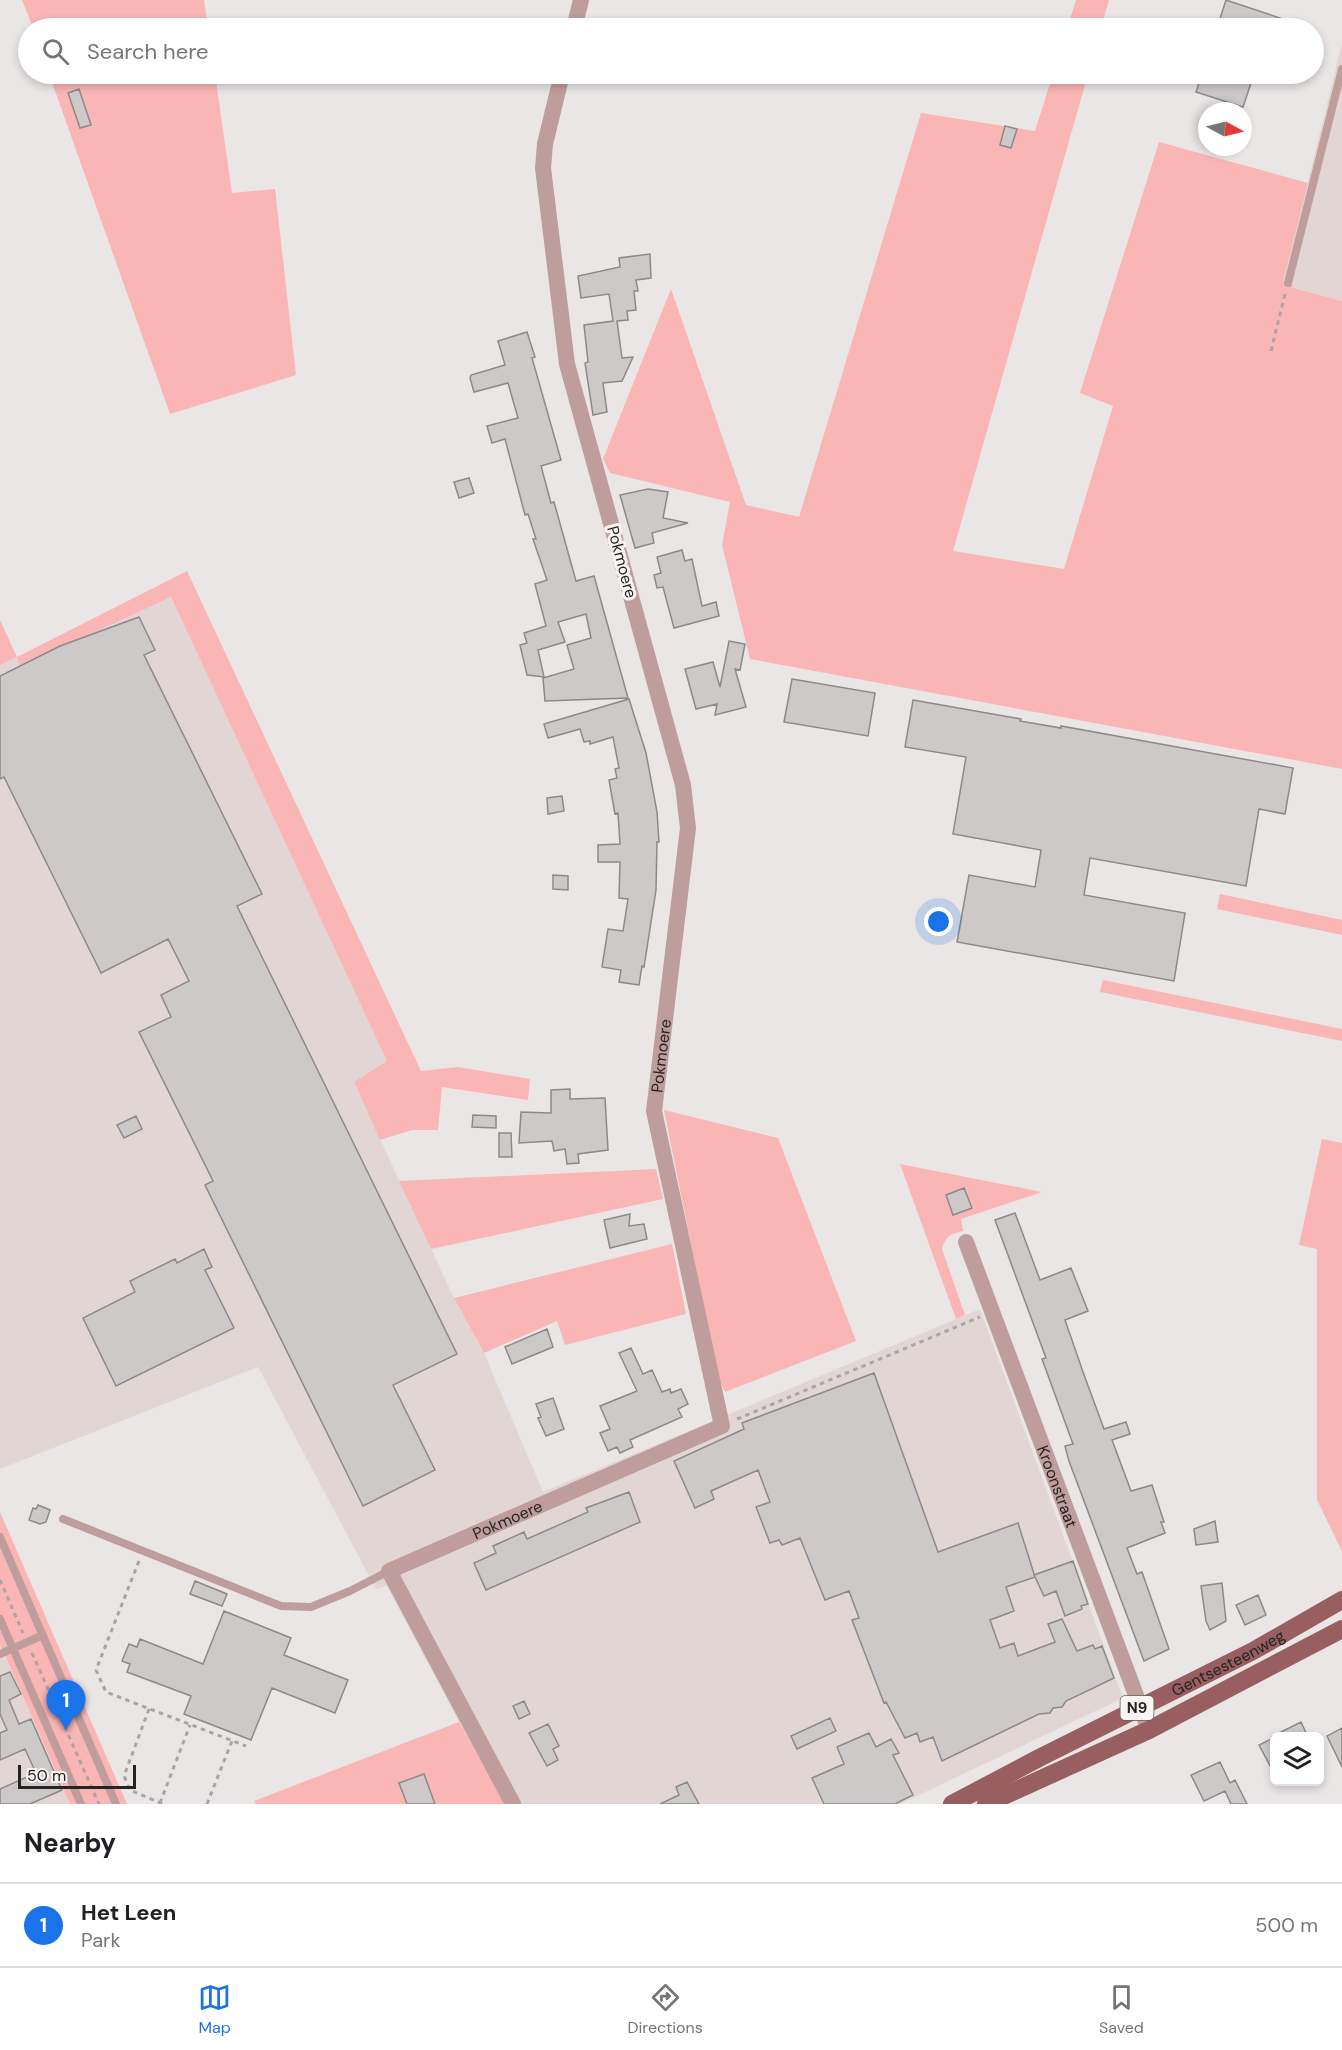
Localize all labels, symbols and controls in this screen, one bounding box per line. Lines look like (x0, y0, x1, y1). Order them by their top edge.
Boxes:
search box (18, 18, 1324, 84)
icon: search (39, 35, 72, 68)
text: Search here (87, 37, 208, 66)
north arrow (1198, 102, 1252, 156)
street label: Pokmoere (602, 524, 642, 600)
your location (924, 907, 953, 936)
street label: Pokmoere (646, 1018, 675, 1094)
street label: Kroonstraat (1033, 1442, 1083, 1531)
street label: Pokmoere (469, 1495, 545, 1544)
street label: Gentsesteenweg (1168, 1625, 1288, 1701)
pin: 1 (46, 1680, 86, 1730)
road number: N9 (1120, 1696, 1154, 1720)
map controls (1270, 1732, 1324, 1786)
button: layers (1270, 1732, 1324, 1786)
scale bar (18, 1762, 136, 1790)
text: 50 m (27, 1765, 66, 1786)
text: Nearby (24, 1826, 116, 1860)
text: Het Leen (81, 1898, 176, 1927)
text: 1 (40, 1912, 47, 1938)
text: 500 m (1255, 1912, 1318, 1938)
text: Park (81, 1927, 121, 1953)
tab: Map (198, 1981, 231, 2038)
tab: Directions (627, 1981, 703, 2038)
tab: Saved (1099, 1981, 1144, 2038)

